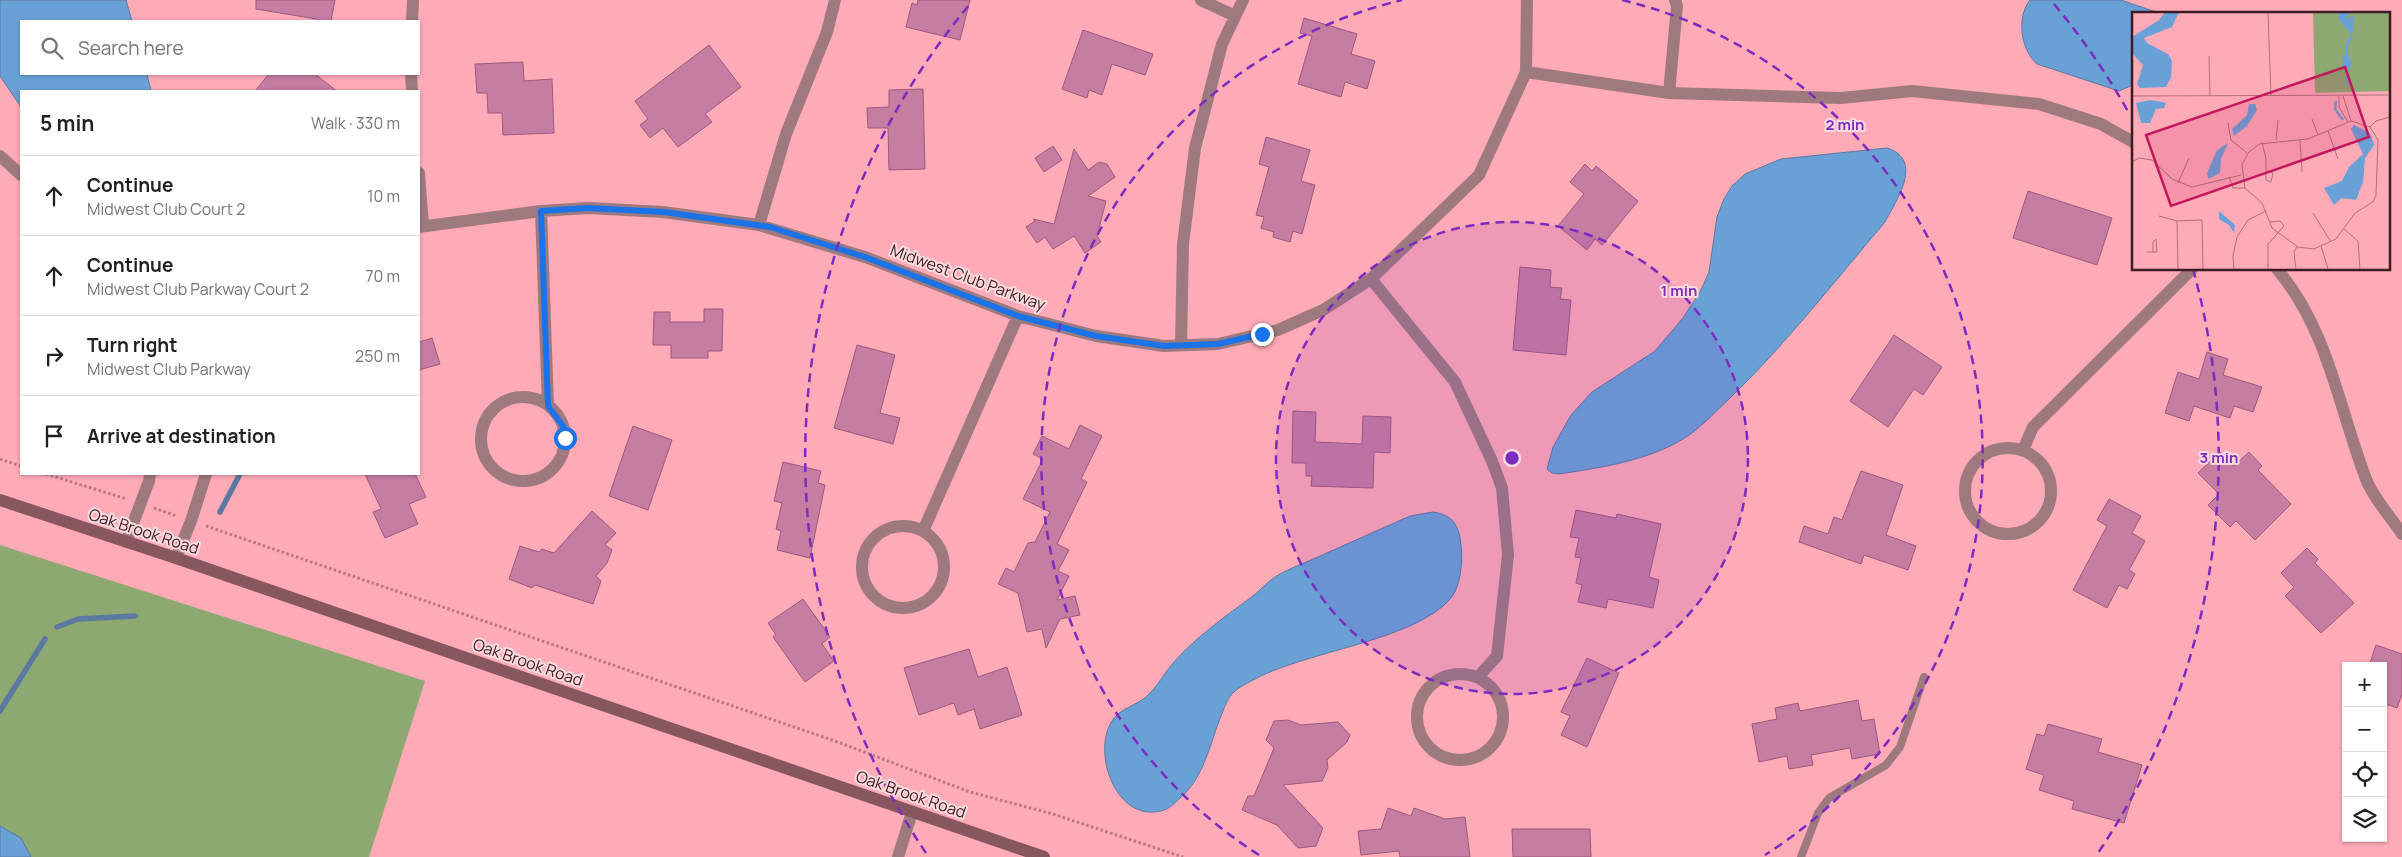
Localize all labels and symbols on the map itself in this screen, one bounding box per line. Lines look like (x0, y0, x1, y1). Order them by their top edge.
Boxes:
inset map (2132, 12, 2390, 270)
text: 2 min (1825, 114, 1865, 135)
street label: Midwest Club Parkway (887, 239, 1049, 316)
text: 1 min (1661, 280, 1697, 301)
route end (1251, 323, 1274, 346)
route start (554, 427, 577, 450)
text: 3 min (2200, 447, 2238, 468)
centre of rings (1503, 449, 1521, 467)
street label: Oak Brook Road (86, 503, 202, 559)
street label: Oak Brook Road (470, 633, 586, 691)
street label: Oak Brook Road (853, 765, 969, 823)

